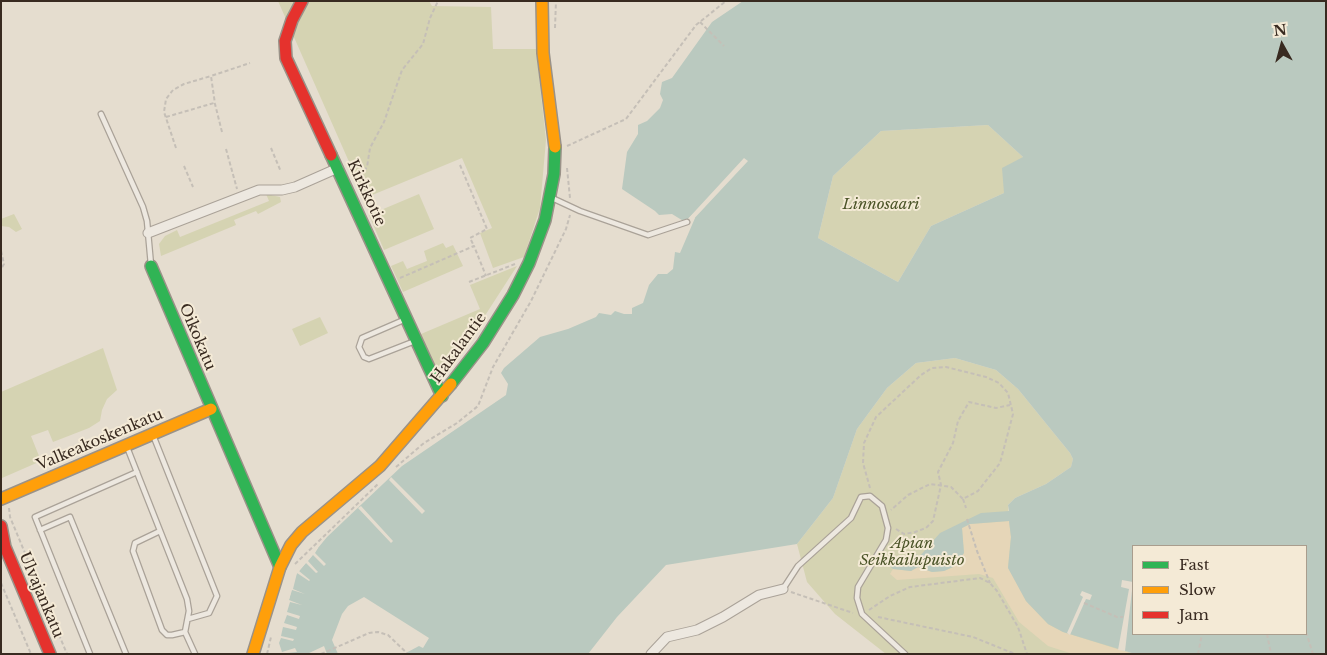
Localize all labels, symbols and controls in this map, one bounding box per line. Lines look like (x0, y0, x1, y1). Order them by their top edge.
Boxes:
north arrow (1257, 20, 1307, 70)
text: N (1273, 20, 1288, 40)
street label: Kirkkotie (343, 157, 389, 229)
park label: Linnosaari (843, 196, 919, 214)
street label: Oikokatu (175, 301, 219, 373)
street label: Hakalantie (427, 309, 491, 387)
street label: Valkeakoskenkatu (34, 405, 166, 475)
park label: Apian Seikkailupuisto (859, 535, 965, 570)
legend (1132, 545, 1307, 635)
street label: Ulvajankatu (15, 549, 67, 641)
text: Fast (1179, 555, 1209, 574)
text: Slow (1179, 580, 1216, 599)
text: Jam (1179, 605, 1209, 624)

